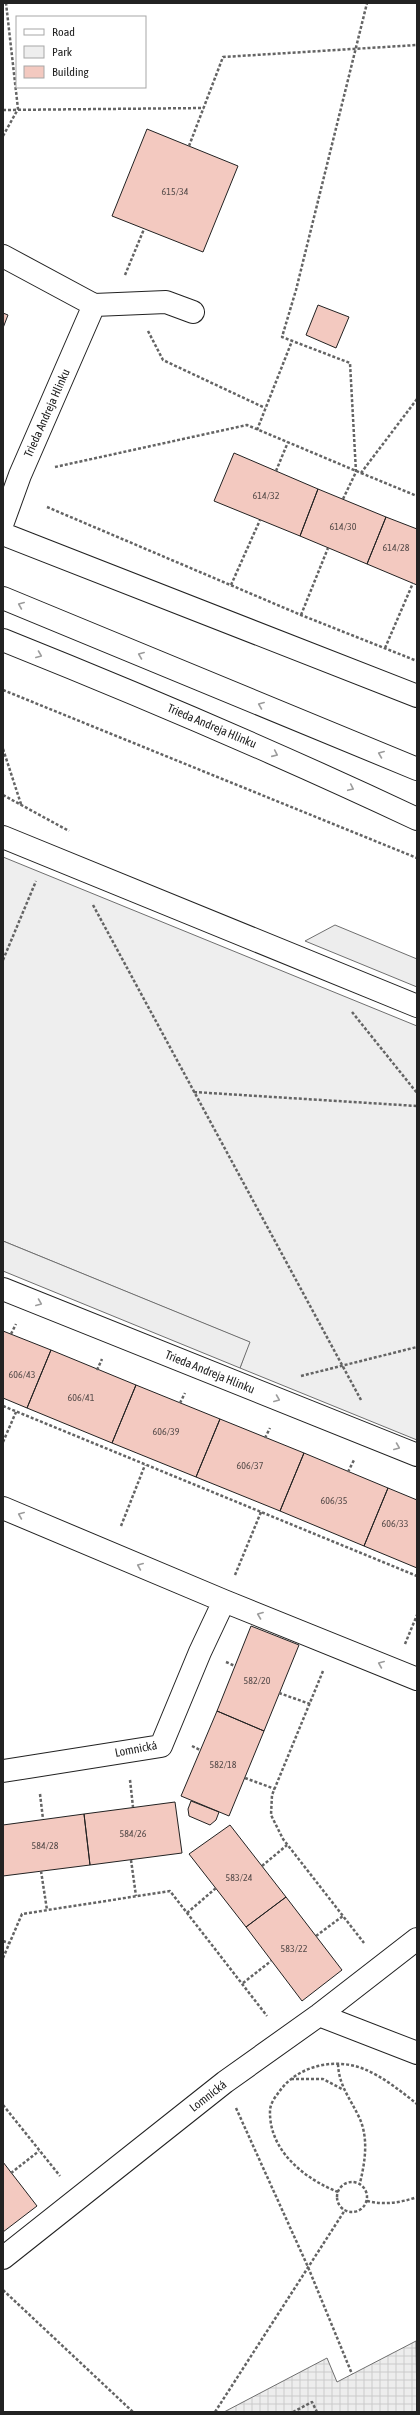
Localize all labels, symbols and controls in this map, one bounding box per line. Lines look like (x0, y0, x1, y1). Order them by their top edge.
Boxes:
legend (16, 16, 146, 88)
text: Road (52, 25, 75, 39)
text: Park (52, 45, 73, 59)
text: Building (52, 65, 90, 79)
house number: 615/34 (162, 186, 189, 197)
street label: Trieda Andreja Hlinku (21, 366, 73, 459)
house number: 614/32 (253, 490, 280, 501)
house number: 614/30 (330, 521, 357, 532)
house number: 614/28 (383, 542, 410, 553)
one-way arrow (17, 602, 25, 610)
one-way arrow (36, 650, 43, 658)
one-way arrow (137, 652, 145, 660)
street label: Trieda Andreja Hlinku (165, 701, 259, 751)
one-way arrow (257, 701, 264, 709)
one-way arrow (271, 749, 279, 757)
one-way arrow (377, 751, 384, 759)
one-way arrow (347, 783, 354, 791)
one-way arrow (36, 1299, 43, 1307)
street label: Trieda Andreja Hlinku (163, 1348, 257, 1396)
house number: 606/43 (9, 1369, 36, 1380)
house number: 606/41 (68, 1392, 95, 1403)
one-way arrow (273, 1394, 280, 1402)
house number: 606/39 (153, 1426, 180, 1437)
one-way arrow (393, 1442, 401, 1450)
house number: 606/37 (237, 1460, 264, 1471)
house number: 606/35 (321, 1495, 348, 1506)
one-way arrow (17, 1512, 24, 1520)
house number: 606/33 (382, 1518, 409, 1529)
one-way arrow (137, 1563, 145, 1571)
one-way arrow (257, 1612, 264, 1620)
one-way arrow (378, 1661, 385, 1669)
house number: 582/20 (244, 1675, 271, 1686)
street label: Lomnická (114, 1738, 158, 1760)
house number: 582/18 (210, 1759, 237, 1770)
house number: 584/26 (120, 1828, 147, 1839)
house number: 584/28 (32, 1840, 59, 1851)
house number: 583/24 (226, 1872, 253, 1883)
house number: 583/22 (281, 1943, 308, 1954)
street label: Lomnická (187, 2077, 229, 2115)

